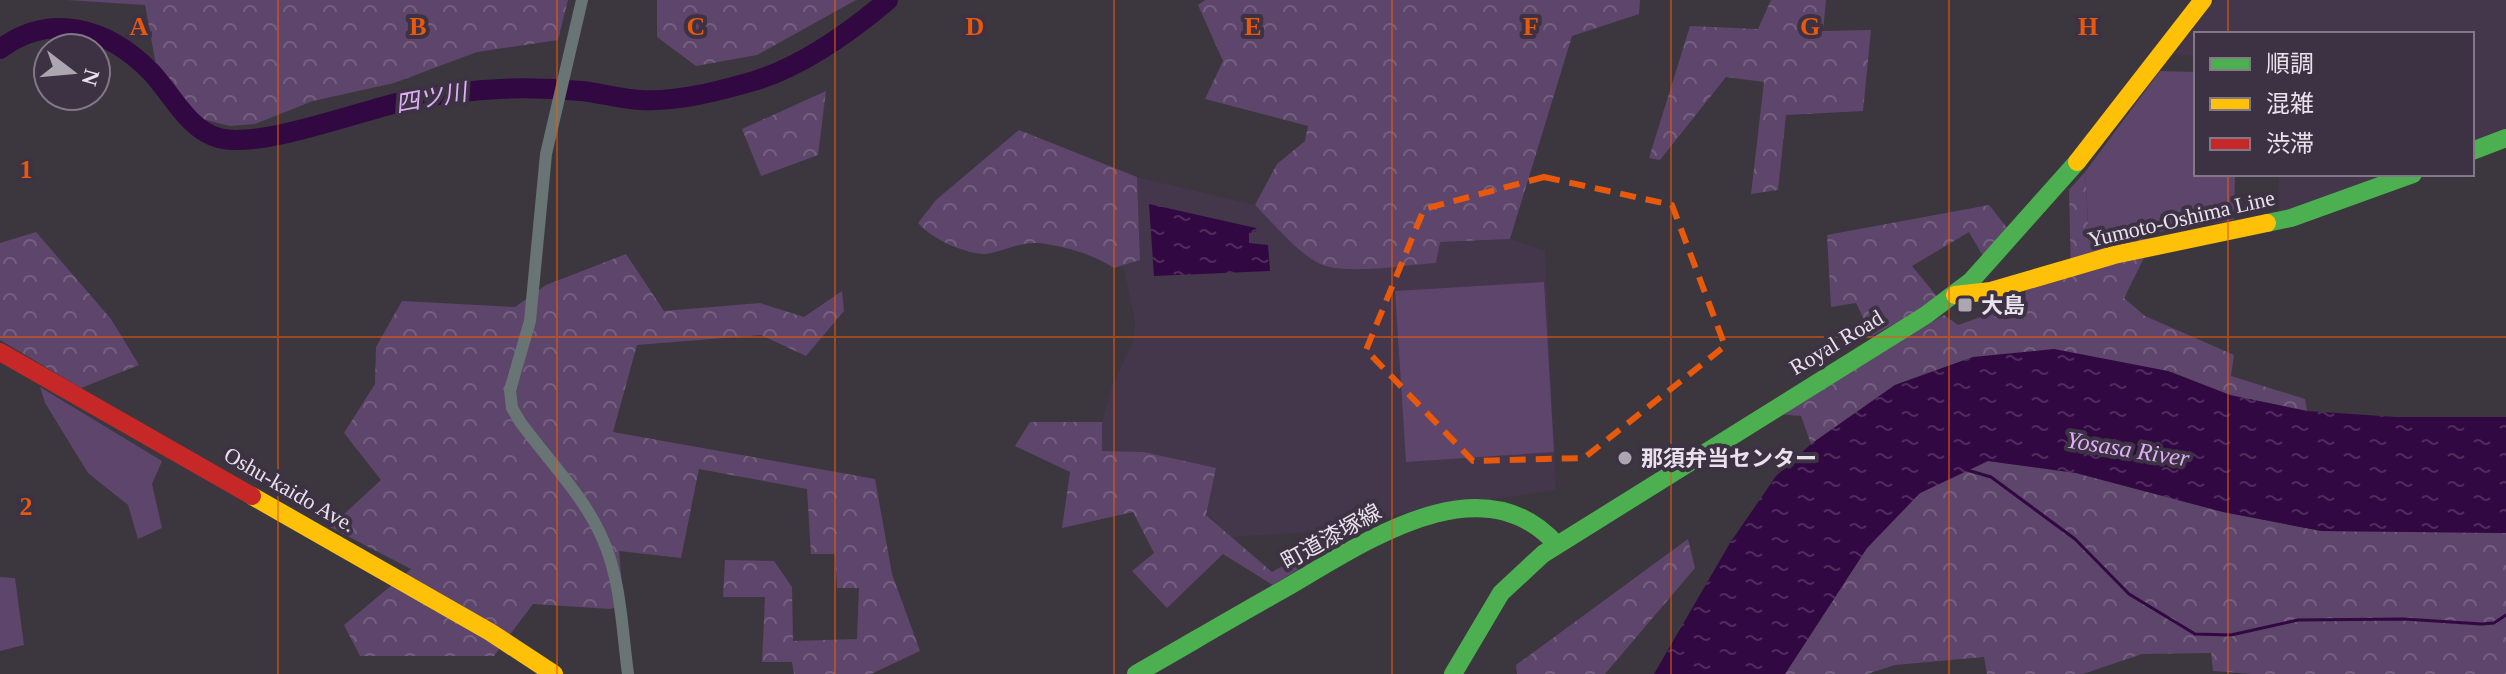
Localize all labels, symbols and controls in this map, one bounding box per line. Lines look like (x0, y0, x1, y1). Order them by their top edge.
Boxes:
text: A (130, 12, 149, 41)
text: B (409, 12, 427, 41)
text: C (687, 12, 705, 41)
text: D (966, 12, 984, 41)
text: E (1244, 12, 1262, 41)
text: F (1523, 12, 1539, 41)
text: G (1800, 12, 1820, 41)
text: H (2078, 12, 2098, 41)
north arrow (32, 32, 112, 112)
legend (2194, 32, 2474, 176)
text: 順調 (2266, 51, 2314, 77)
text: N (77, 66, 105, 89)
water label: 四ツ川 (393, 78, 472, 117)
text: 混雑 (2266, 91, 2314, 117)
text: 渋滞 (2266, 131, 2314, 157)
text: 1 (20, 155, 33, 184)
street label: Yumoto-Oshima Line (2085, 185, 2277, 252)
place label: 大島 (1981, 293, 2025, 318)
marker: 大島 (1956, 296, 1974, 314)
street label: Royal Road (1785, 305, 1887, 380)
water label: Yosasa River (2065, 426, 2192, 472)
street label: Oshu-kaido Ave. (220, 442, 360, 537)
place label: 那須弁当センター (1641, 446, 1817, 471)
marker: 那須弁当センター (1616, 449, 1634, 467)
text: 2 (20, 492, 33, 521)
street label: 町道漆塚線 (1277, 499, 1385, 574)

